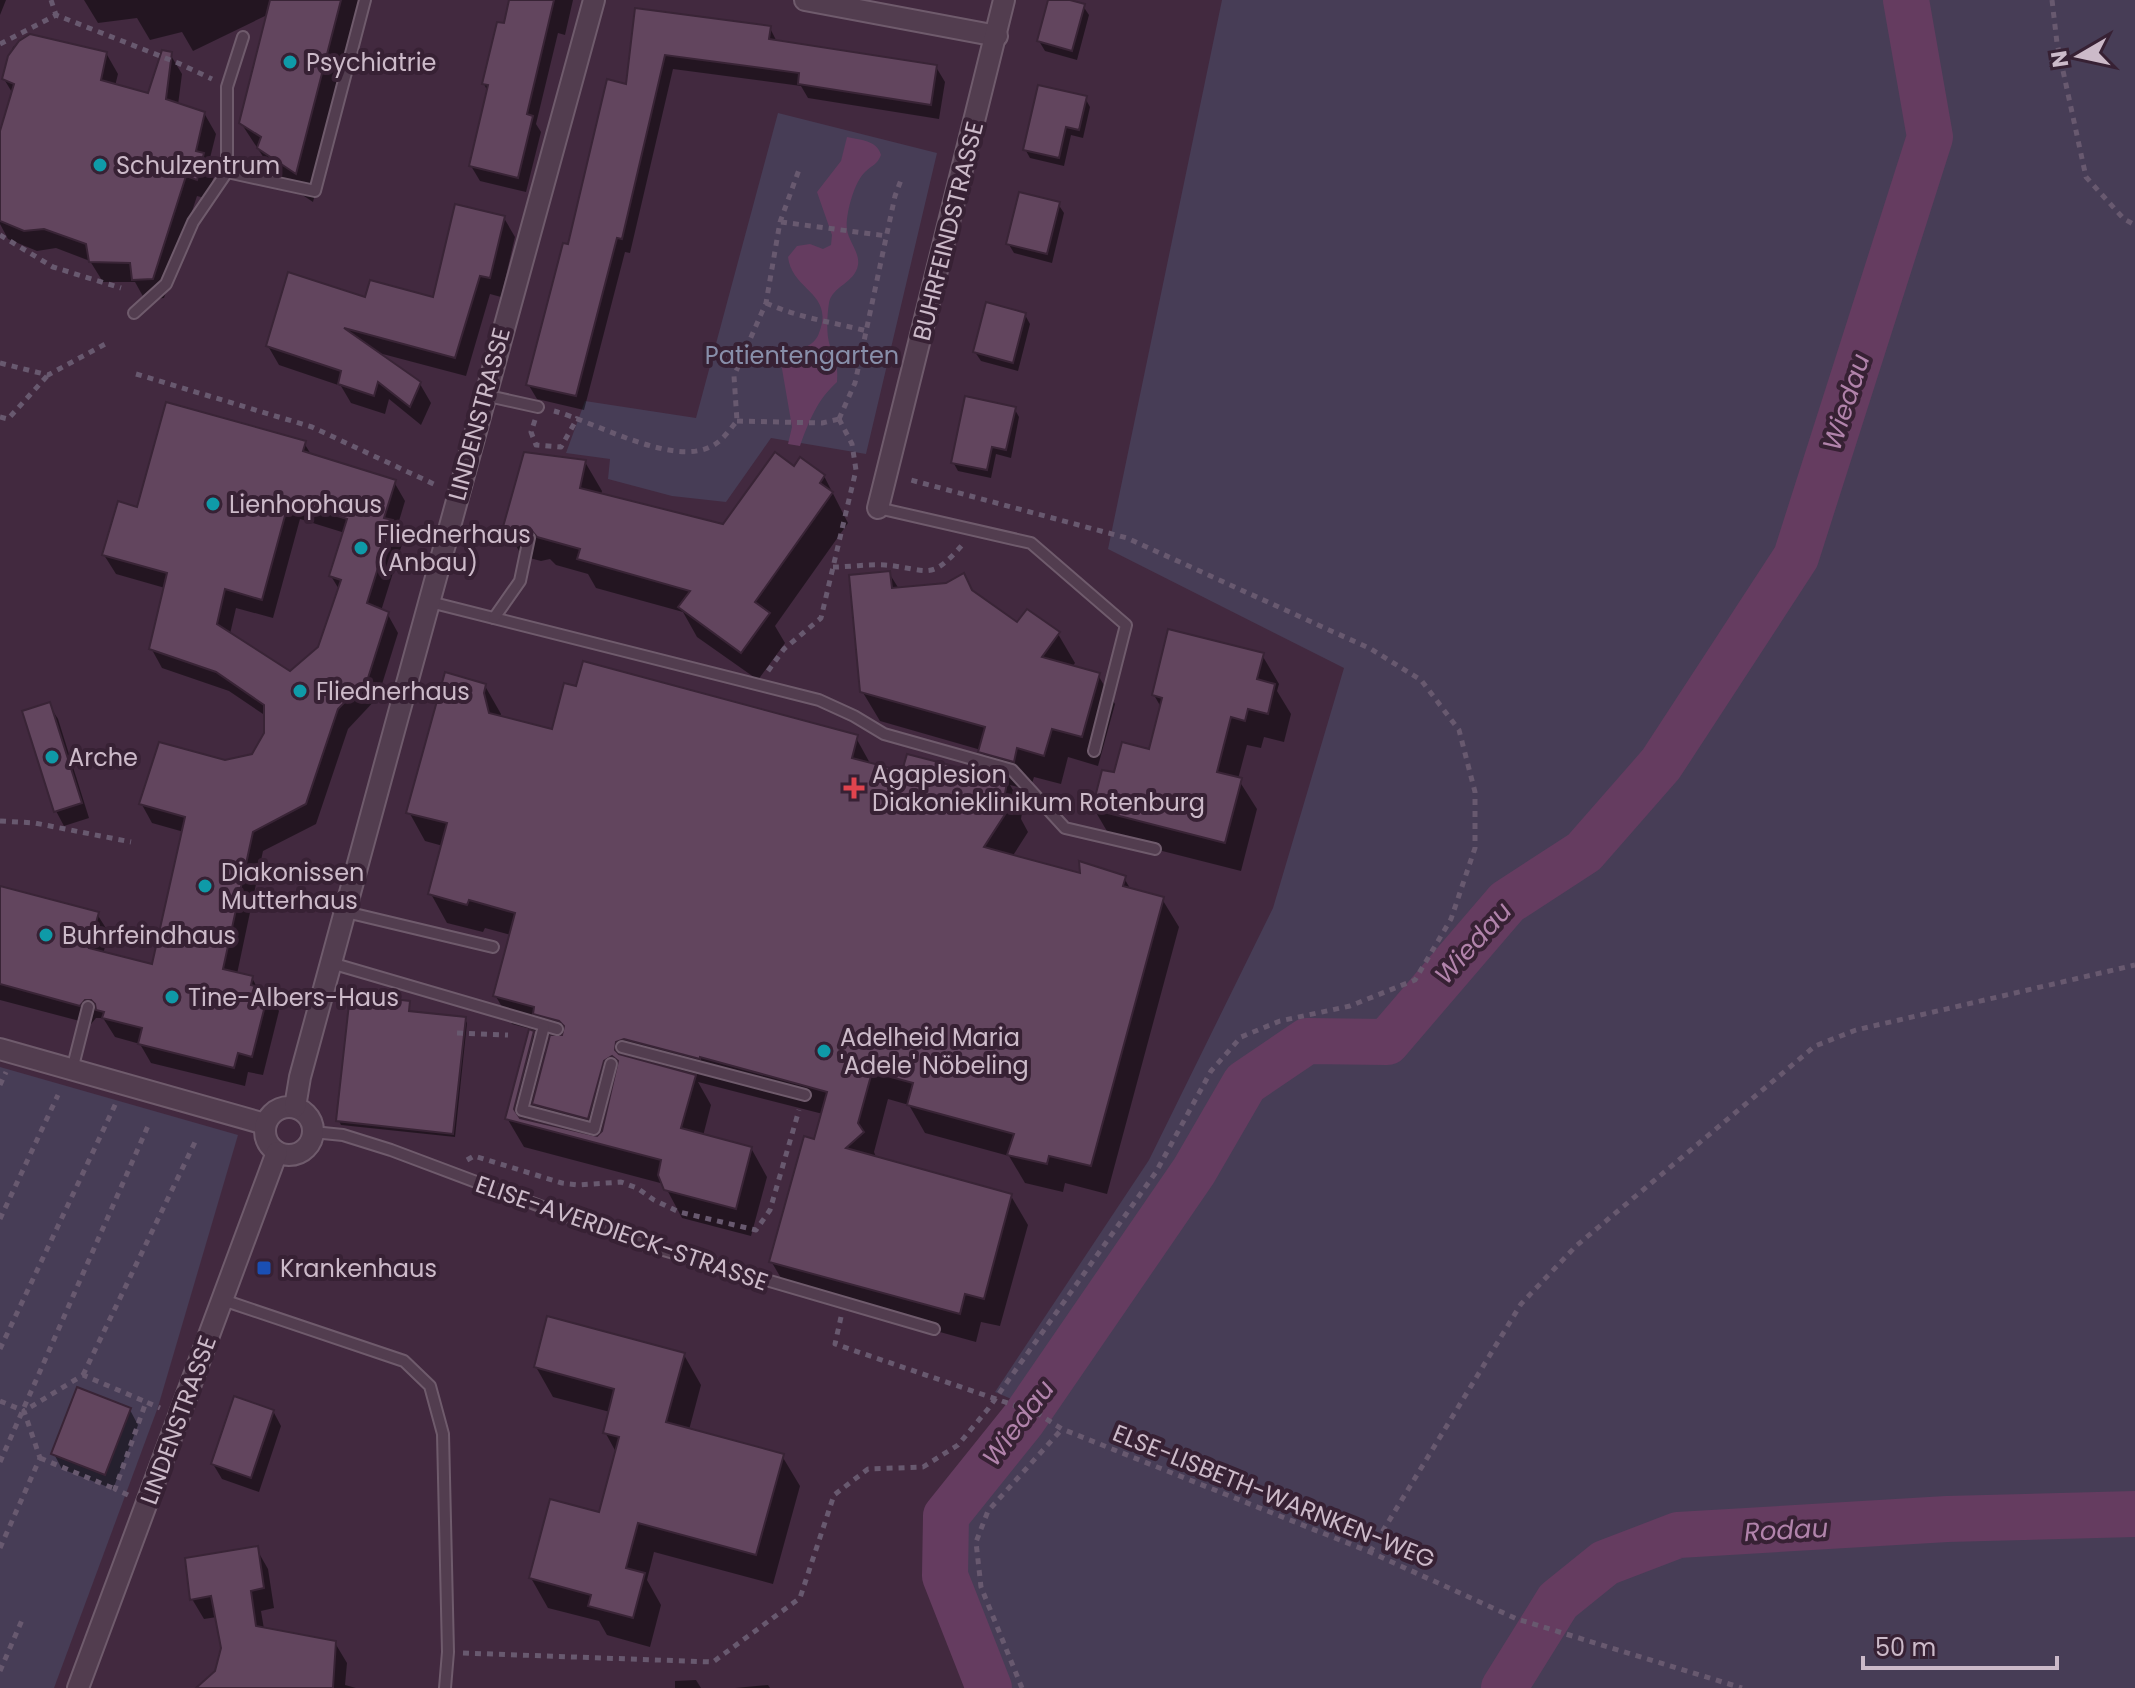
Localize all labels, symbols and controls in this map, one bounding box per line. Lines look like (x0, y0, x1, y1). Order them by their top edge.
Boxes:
north arrow (2039, 16, 2119, 96)
place label: Psychiatrie (306, 46, 436, 79)
text: N (2043, 48, 2076, 70)
marker: Psychiatrie (281, 53, 299, 71)
street label: BUHRFEINDSTRASSE (905, 118, 991, 344)
place label: Schulzentrum (116, 149, 280, 182)
marker: Schulzentrum (91, 156, 109, 174)
street label: LINDENSTRASSE (440, 324, 518, 504)
park label: Patientengarten (705, 339, 899, 372)
water label: Wiedau (1813, 349, 1879, 455)
place label: Lienhophaus (229, 488, 382, 521)
marker: Lienhophaus (204, 495, 222, 513)
place label: Fliednerhaus (Anbau) (377, 518, 531, 579)
marker: Fliednerhaus (Anbau) (352, 539, 370, 557)
place label: Fliednerhaus (316, 675, 470, 708)
marker: Fliednerhaus (291, 682, 309, 700)
place label: Arche (68, 741, 138, 774)
marker: Arche (43, 748, 61, 766)
place label: Agaplesion Diakonieklinikum Rotenburg (872, 758, 1205, 819)
marker: Agaplesion Diakonieklinikum Rotenburg (843, 777, 865, 799)
place label: Diakonissen Mutterhaus (221, 856, 364, 917)
marker: Diakonissen Mutterhaus (196, 877, 214, 895)
water label: Wiedau (1426, 894, 1520, 992)
place label: Buhrfeindhaus (62, 919, 236, 952)
marker: Buhrfeindhaus (37, 926, 55, 944)
place label: Tine-Albers-Haus (188, 981, 399, 1014)
marker: Tine-Albers-Haus (163, 988, 181, 1006)
place label: Adelheid Maria 'Adele' Nöbeling (840, 1021, 1029, 1082)
marker: Adelheid Maria 'Adele' Nöbeling (815, 1042, 833, 1060)
street label: ELISE-AVERDIECK-STRASSE (471, 1167, 773, 1299)
place label: Krankenhaus (280, 1252, 437, 1285)
marker: Krankenhaus (255, 1259, 273, 1277)
street label: LINDENSTRASSE (132, 1331, 224, 1509)
water label: Wiedau (974, 1372, 1062, 1474)
street label: ELSE-LISBETH-WARNKEN-WEG (1108, 1416, 1440, 1576)
water label: Rodau (1743, 1510, 1829, 1550)
scale bar (1863, 1620, 2057, 1670)
text: 50 m (1875, 1631, 1936, 1664)

